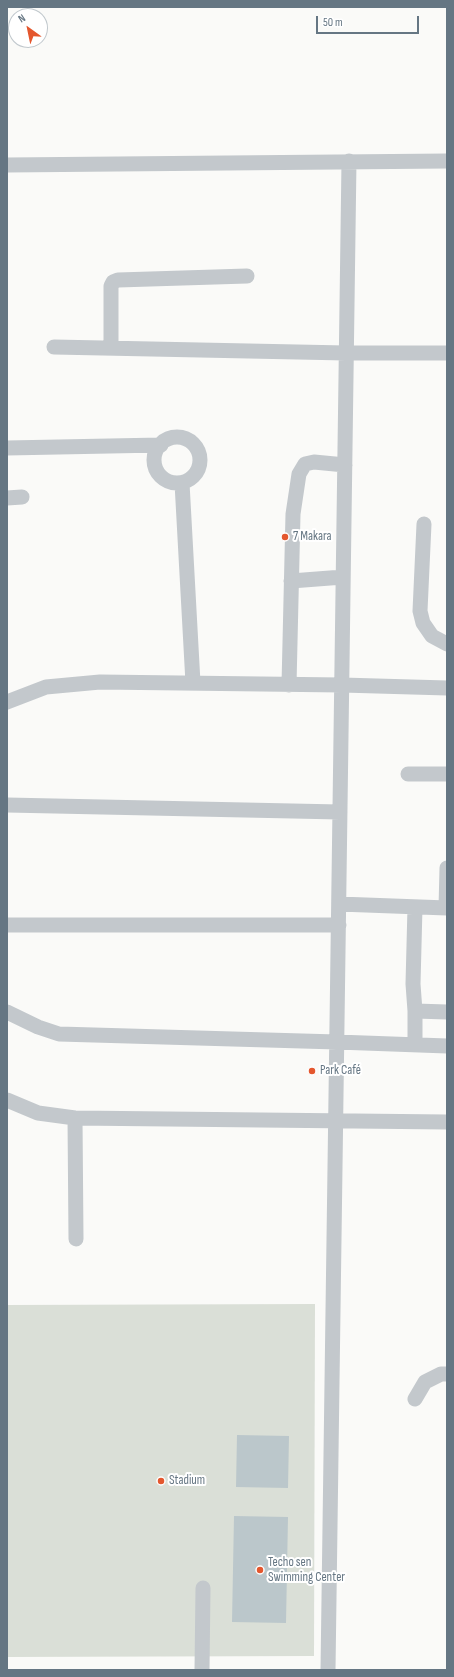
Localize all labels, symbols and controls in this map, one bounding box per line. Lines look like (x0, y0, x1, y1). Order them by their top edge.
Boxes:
north arrow (8, 8, 48, 48)
scale bar (318, 8, 421, 34)
text: N (16, 11, 28, 25)
text: 50 m (323, 15, 343, 30)
place label: 7 Makara (293, 529, 331, 545)
marker: 7 Makara (280, 532, 290, 542)
place label: Park Café (320, 1063, 361, 1079)
marker: Park Café (307, 1066, 317, 1076)
place label: Stadium (169, 1473, 205, 1489)
marker: Stadium (156, 1476, 166, 1486)
place label: Techo sen Swimming Center (268, 1555, 345, 1586)
marker: Techo sen Swimming Center (255, 1565, 265, 1575)

